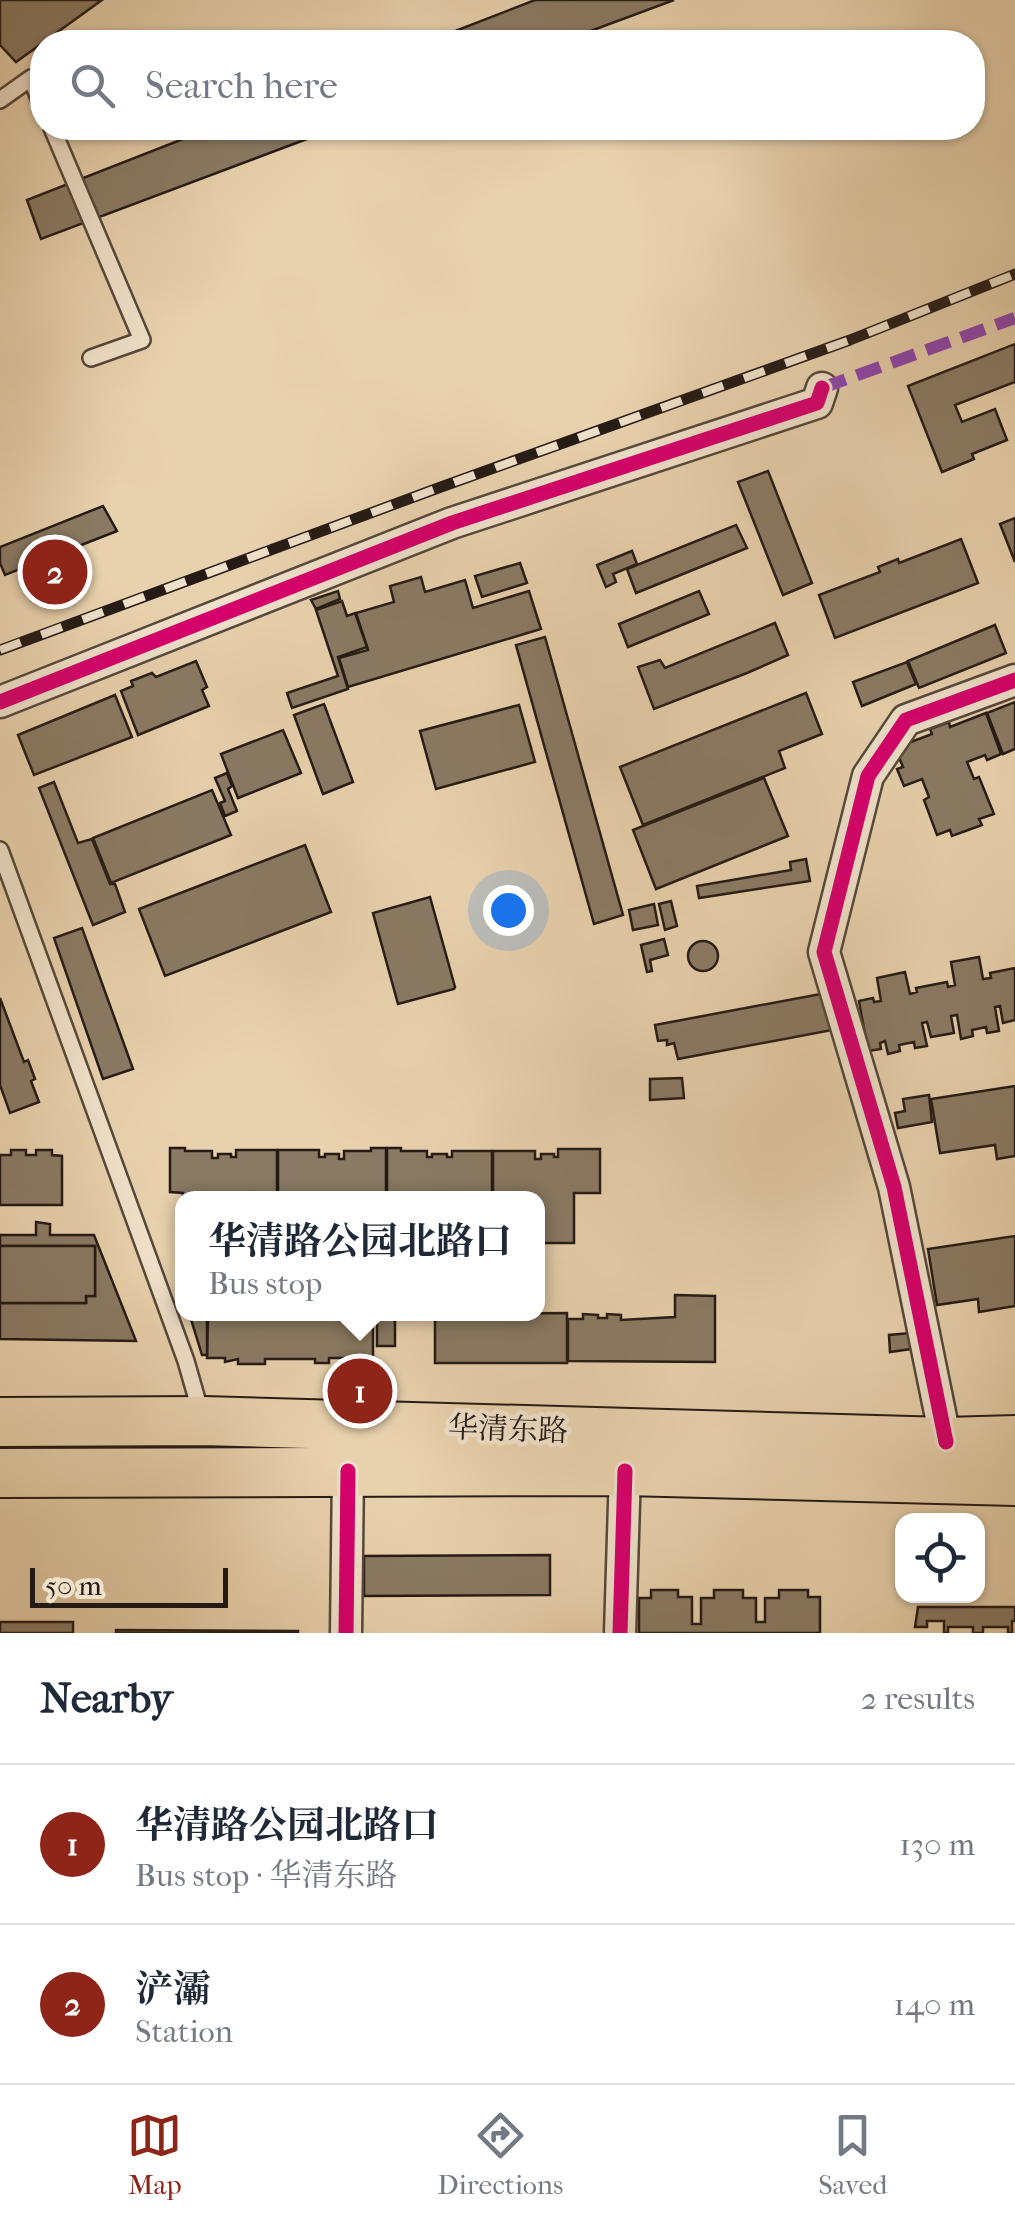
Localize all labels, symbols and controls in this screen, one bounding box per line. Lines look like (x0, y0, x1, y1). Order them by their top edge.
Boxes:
search box (30, 30, 985, 140)
icon: search (65, 58, 120, 113)
text: Search here (145, 63, 338, 108)
pin: 2 (22, 534, 88, 610)
your location (483, 885, 534, 936)
popup (175, 1191, 545, 1321)
text: 华清路公园北路口 (208, 1219, 512, 1264)
text: Bus stop (208, 1265, 322, 1302)
pin: 1 (328, 1354, 392, 1428)
street label: 华清东路 (447, 1410, 569, 1449)
map controls (895, 1513, 985, 1603)
button: locate (895, 1513, 985, 1603)
scale bar (30, 1563, 228, 1608)
text: 50 m (45, 1569, 102, 1602)
text: Nearby (40, 1674, 172, 1723)
text: 2 results (861, 1680, 975, 1717)
text: 华清路公园北路口 (135, 1803, 439, 1848)
text: 1 (67, 1826, 78, 1863)
text: 130 m (899, 1826, 975, 1863)
text: Bus stop · 华清东路 (135, 1857, 398, 1894)
text: 浐灞 (135, 1967, 211, 2012)
text: 2 (64, 1986, 81, 2023)
text: 140 m (894, 1986, 975, 2023)
text: Station (135, 2013, 233, 2050)
tab: Map (127, 2108, 182, 2201)
tab: Directions (437, 2108, 563, 2201)
tab: Saved (818, 2108, 888, 2201)

